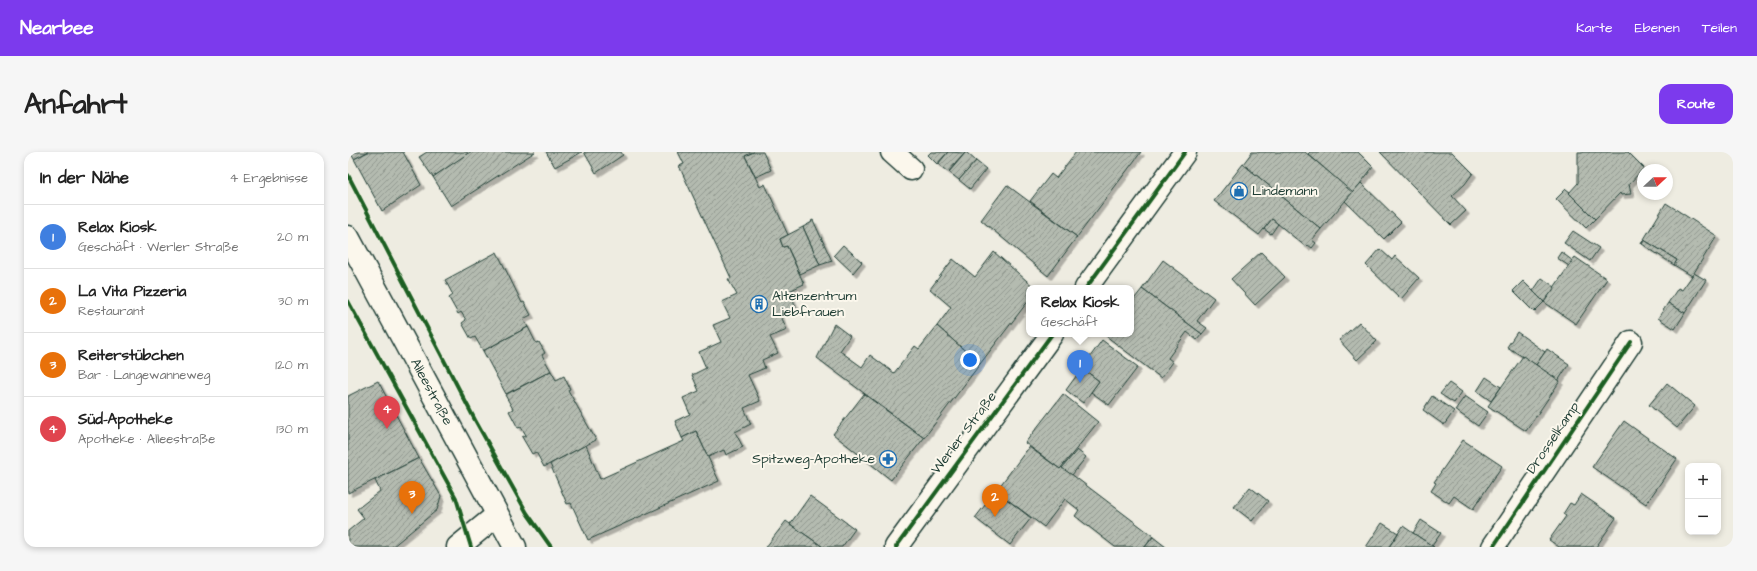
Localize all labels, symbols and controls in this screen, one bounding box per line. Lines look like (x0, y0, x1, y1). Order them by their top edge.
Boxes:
text: Nearbee (20, 15, 94, 42)
text: Karte (1576, 18, 1613, 38)
text: Ebenen (1635, 18, 1680, 38)
text: Teilen (1702, 18, 1737, 38)
button: Route (1659, 84, 1733, 124)
text: Anfahrt (24, 85, 127, 124)
north arrow (1637, 164, 1673, 200)
text: In der Nähe (40, 166, 129, 190)
text: 4 Ergebnisse (229, 169, 308, 187)
shop icon: Lindemann (1229, 181, 1249, 201)
place label: Lindemann (1252, 181, 1318, 201)
text: Relax Kiosk (78, 217, 156, 238)
text: 1 (52, 228, 54, 246)
text: 20 m (277, 228, 308, 246)
text: Geschäft · Werler Straße (78, 238, 239, 256)
text: La Vita Pizzeria (78, 281, 186, 302)
popup (1026, 285, 1134, 337)
place label: Altenzentrum Liebfrauen (772, 286, 856, 322)
text: 2 (49, 292, 57, 310)
text: 30 m (278, 292, 308, 310)
text: Relax Kiosk (1041, 292, 1119, 313)
building icon: Altenzentrum Liebfrauen (749, 294, 769, 314)
text: Restaurant (78, 302, 145, 320)
text: Geschäft (1041, 313, 1098, 331)
text: Reiterstübchen (78, 345, 184, 366)
your location (960, 350, 980, 370)
pin: 1 (1067, 350, 1093, 383)
street label: Alleestraße (405, 355, 458, 429)
text: 3 (50, 356, 56, 374)
text: 120 m (275, 356, 308, 374)
text: Bar · Langewanneweg (78, 366, 211, 384)
street label: Werler Straße (926, 387, 1002, 478)
pin: 4 (374, 396, 400, 429)
street label: Drosselkamp (1522, 398, 1585, 478)
text: Süd-Apotheke (78, 409, 173, 430)
text: 4 (49, 420, 57, 438)
text: 130 m (276, 420, 308, 438)
text: Apotheke · Alleestraße (78, 430, 215, 448)
place label: Spitzweg-Apotheke (752, 449, 875, 469)
pharmacy icon: Spitzweg-Apotheke (878, 449, 898, 469)
map controls (1685, 463, 1721, 535)
button: + (1685, 463, 1721, 499)
pin: 3 (399, 481, 425, 514)
pin: 2 (982, 484, 1008, 517)
button: − (1685, 499, 1721, 535)

